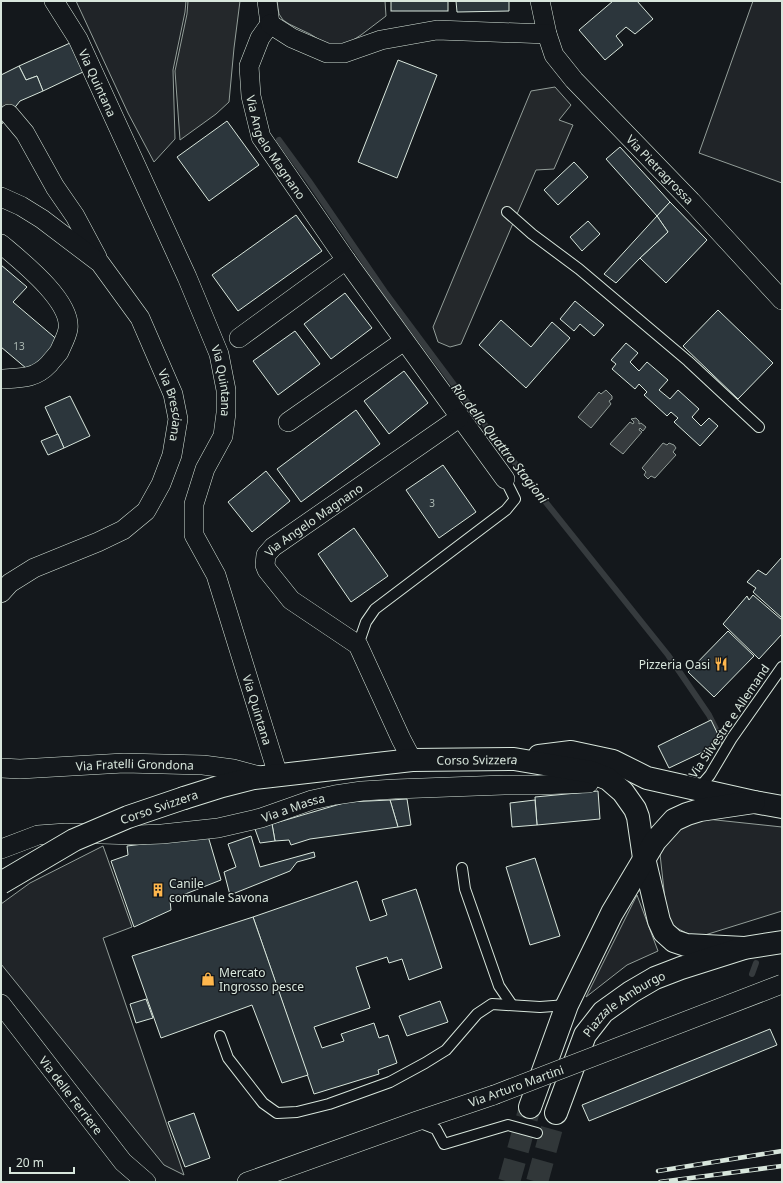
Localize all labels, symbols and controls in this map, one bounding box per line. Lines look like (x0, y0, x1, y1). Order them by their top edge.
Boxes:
street label: Via Quintana (75, 46, 121, 119)
street label: Via Angelo Magnano (243, 93, 310, 203)
street label: Via Pietragrossa (623, 131, 698, 208)
house number: 13 (13, 339, 25, 353)
street label: Via Quintana (208, 342, 235, 418)
street label: Via Bresciana (155, 366, 187, 443)
water label: Rio delle Quattro Stagioni (447, 379, 553, 507)
street label: Via Angelo Magnano (260, 479, 366, 560)
house number: 3 (429, 496, 435, 510)
place label: Pizzeria Oasi (639, 656, 710, 673)
restaurant icon: Pizzeria Oasi (713, 656, 729, 672)
street label: Via Silvestre e Allemand (685, 661, 773, 781)
street label: Via Quintana (239, 673, 277, 747)
street label: Corso Svizzera (436, 750, 519, 768)
street label: Via Fratelli Grondona (75, 754, 194, 774)
street label: Corso Svizzera (118, 786, 200, 828)
street label: Via a Massa (259, 789, 326, 826)
place label: Canile comunale Savona (169, 875, 269, 906)
building icon: Canile comunale Savona (150, 882, 166, 898)
place label: Mercato Ingrosso pesce (219, 964, 304, 995)
street label: Piazzale Amburgo (578, 966, 667, 1040)
shop icon: Mercato Ingrosso pesce (200, 971, 216, 987)
street label: Via delle Ferriere (36, 1052, 107, 1138)
street label: Via Arturo Martini (466, 1061, 566, 1111)
scale bar (10, 1149, 74, 1175)
text: 20 m (16, 1154, 44, 1171)

